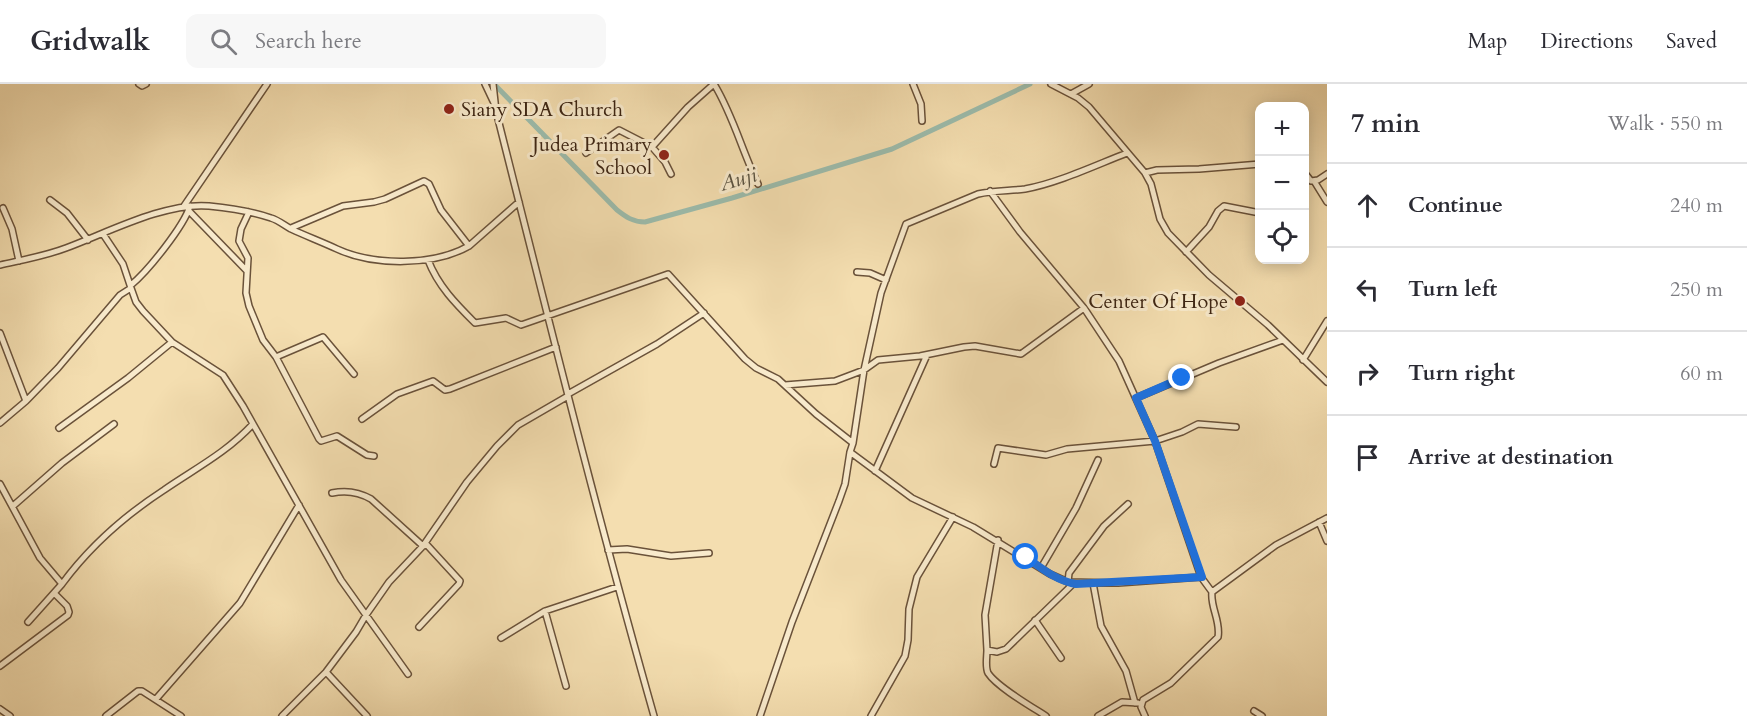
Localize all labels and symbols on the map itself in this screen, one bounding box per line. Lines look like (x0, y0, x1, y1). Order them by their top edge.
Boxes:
place label: Siany SDA Church (461, 96, 623, 123)
marker: Siany SDA Church (442, 102, 456, 116)
place label: Judea Primary School (529, 131, 652, 181)
marker: Judea Primary School (657, 148, 671, 162)
water label: Auji (715, 160, 760, 199)
place label: Center Of Hope (1088, 288, 1228, 315)
marker: Center Of Hope (1233, 294, 1247, 308)
route end (1168, 364, 1194, 390)
route start (1012, 543, 1038, 569)

